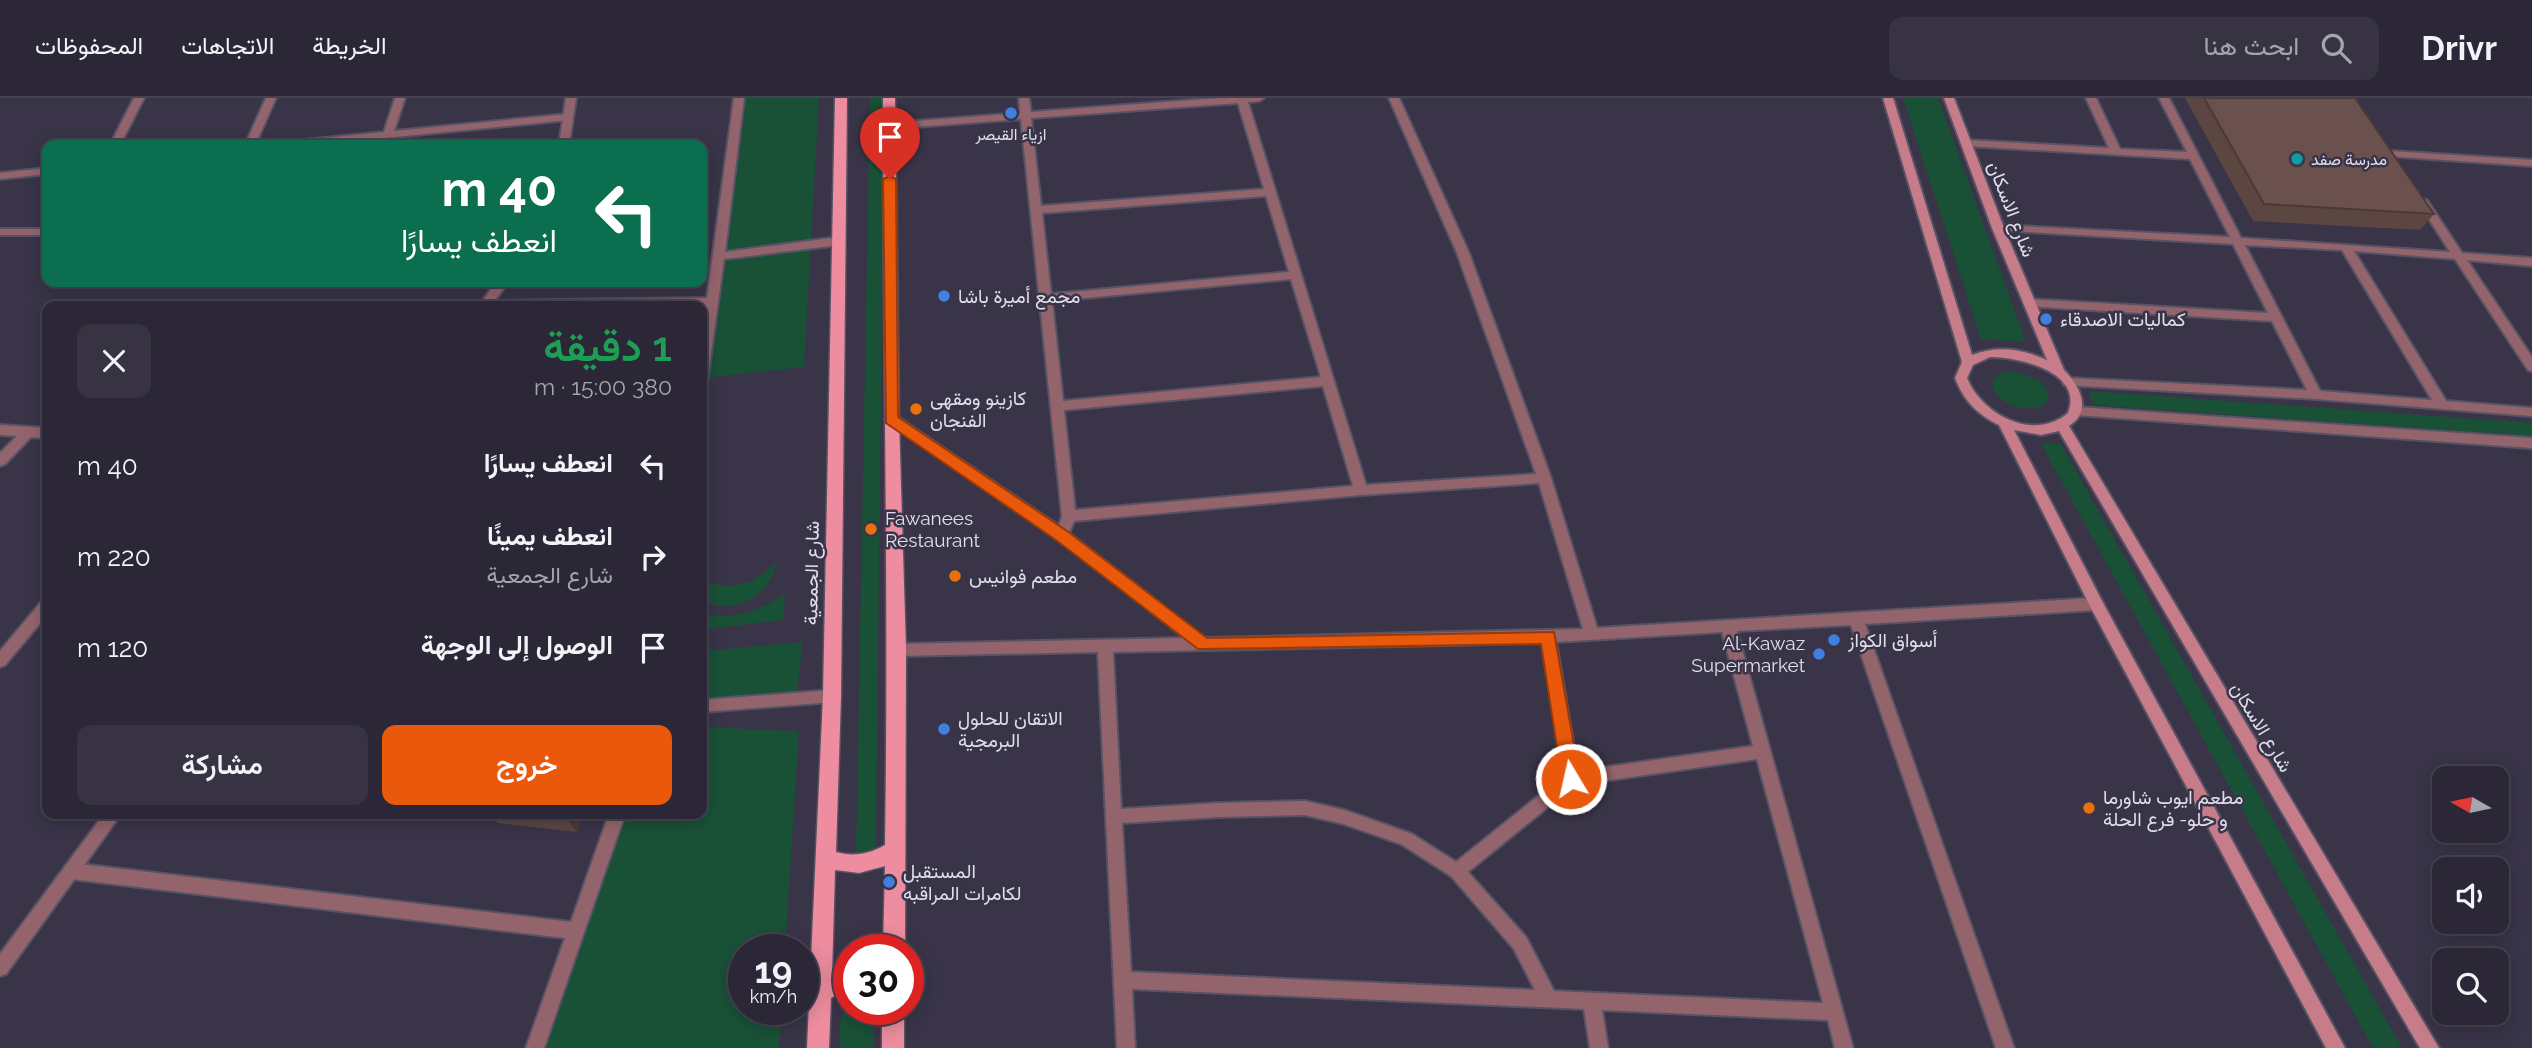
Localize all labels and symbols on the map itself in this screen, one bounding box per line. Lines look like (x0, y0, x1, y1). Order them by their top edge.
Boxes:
marker: ازياء القيصر (1003, 105, 1019, 121)
pin (860, 107, 920, 179)
place label: ازياء القيصر (975, 125, 1046, 145)
place label: مدرسة صفد (2311, 150, 2387, 170)
marker: مدرسة صفد (2289, 151, 2305, 167)
street label: شارع الاسكان (1982, 158, 2040, 261)
place label: مجمع أميرة باشا (958, 285, 1080, 310)
marker: مجمع أميرة باشا (936, 288, 952, 304)
place label: كماليات الاصدقاء (2060, 308, 2186, 331)
marker: كماليات الاصدقاء (2038, 311, 2054, 327)
place label: كازينو ومقهى الفنجان (930, 387, 1026, 432)
marker: كازينو ومقهى الفنجان (908, 401, 924, 417)
place label: Fawanees Restaurant (885, 507, 980, 551)
street label: شارع الجمعية (799, 521, 825, 625)
marker: Fawanees Restaurant (863, 521, 879, 537)
place label: مطعم فوانيس (969, 565, 1077, 589)
marker: مطعم فوانيس (947, 568, 963, 584)
place label: أسواق الكواز (1847, 629, 1937, 652)
place label: Al-Kawaz Supermarket (1691, 632, 1806, 676)
marker: أسواق الكواز (1826, 632, 1842, 648)
marker: Al-Kawaz Supermarket (1811, 646, 1827, 662)
street label: شارع الاسكان (2225, 678, 2297, 777)
place label: الاتقان للحلول البرمجية (958, 707, 1063, 752)
marker: الاتقان للحلول البرمجية (936, 721, 952, 737)
position arrow (1534, 742, 1608, 816)
north arrow (2432, 766, 2510, 844)
place label: مطعم ايوب شاورما و حلو- فرع الحلة (2103, 786, 2244, 832)
marker: مطعم ايوب شاورما و حلو- فرع الحلة (2081, 800, 2097, 816)
place label: المستقبل لكامرات المراقبه (903, 860, 1022, 905)
marker: المستقبل لكامرات المراقبه (881, 874, 897, 890)
speed limit sign: 30 (833, 934, 924, 1025)

